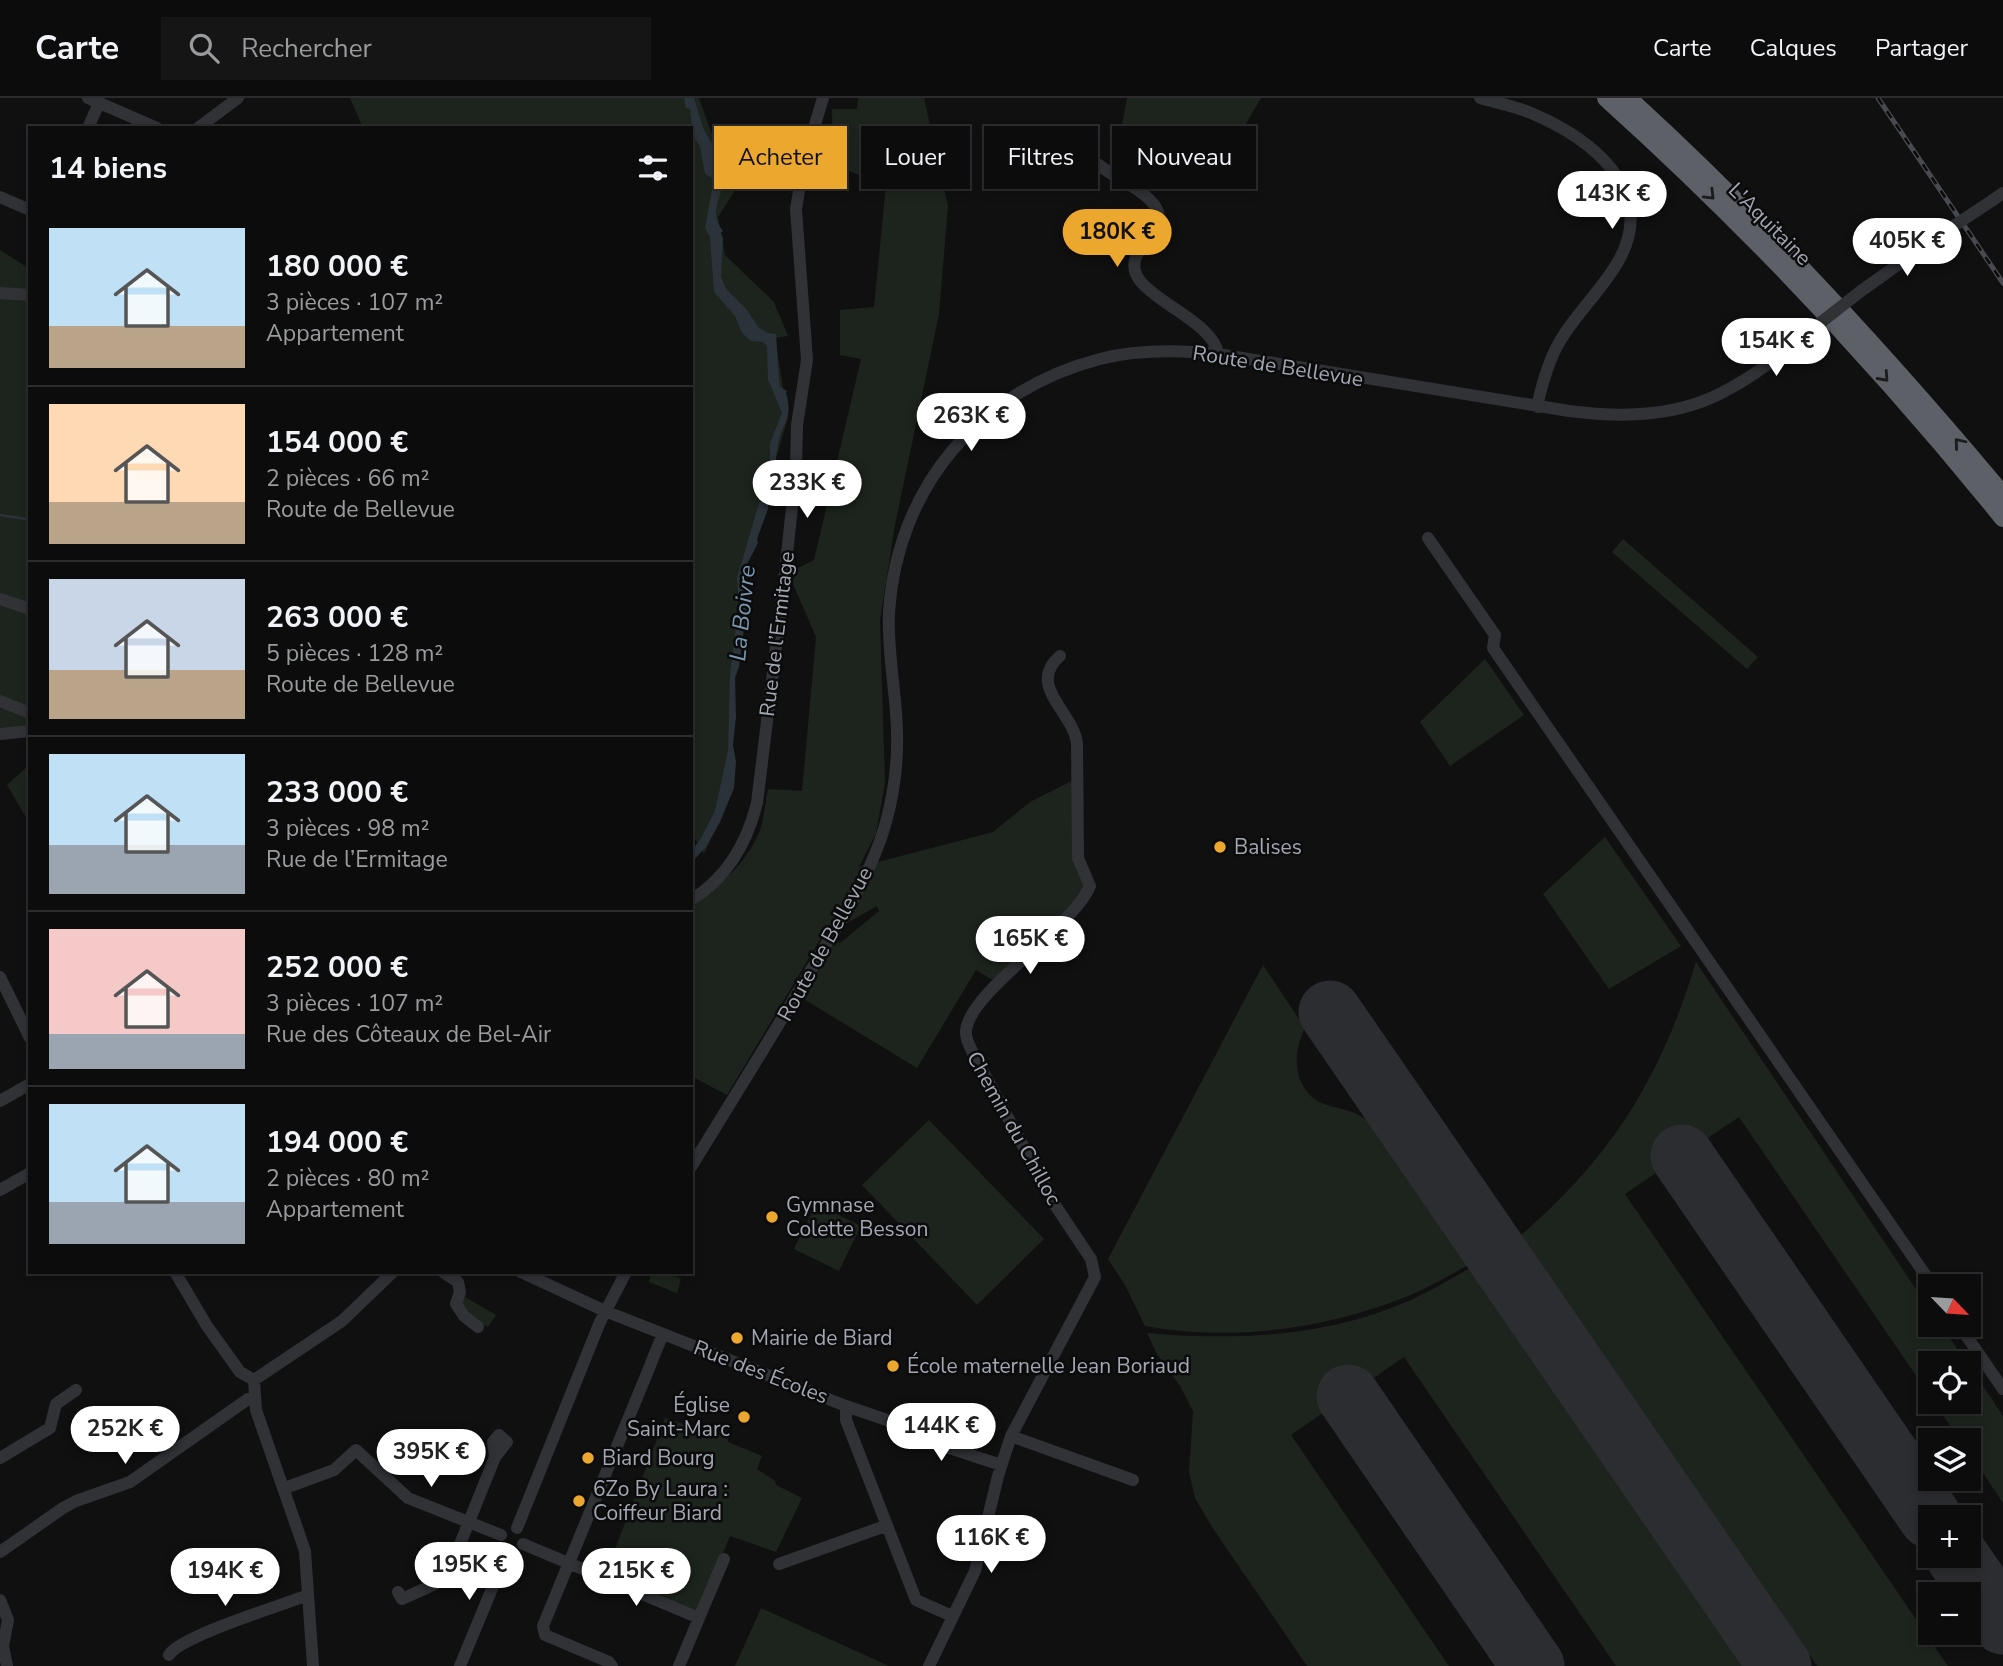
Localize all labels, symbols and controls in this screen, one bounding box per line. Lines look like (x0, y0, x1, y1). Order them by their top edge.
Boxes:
search box (161, 17, 651, 80)
text: Carte (35, 26, 119, 71)
icon: search (185, 29, 223, 67)
text: Rechercher (241, 31, 372, 66)
text: Carte (1653, 32, 1712, 64)
text: Calques (1750, 32, 1837, 64)
text: Partager (1875, 32, 1968, 64)
chip: Acheter (714, 126, 847, 189)
chip: Louer (861, 126, 970, 189)
chip: Filtres (984, 126, 1098, 189)
chip: Nouveau (1112, 126, 1256, 189)
text: 14 biens (49, 148, 167, 189)
icon: filters (634, 149, 672, 187)
pin: 143K € (1555, 172, 1669, 231)
street label: L'Aquitaine (1722, 176, 1818, 272)
text: 143K € (1574, 178, 1650, 209)
one-way arrow (1702, 187, 1714, 199)
pin: 180K € (1060, 209, 1174, 269)
text: 180K € (1079, 216, 1155, 247)
pin: 405K € (1850, 218, 1964, 278)
text: 405K € (1869, 225, 1945, 256)
text: 180 000 € (266, 246, 408, 287)
icon: home (105, 256, 189, 340)
text: 3 pièces · 107 m² (266, 287, 443, 318)
text: Appartement (266, 318, 404, 349)
pin: 154K € (1719, 318, 1833, 378)
text: 154K € (1738, 325, 1814, 356)
street label: Route de Bellevue (1191, 339, 1365, 393)
one-way arrow (1875, 369, 1888, 382)
pin: 263K € (914, 394, 1028, 453)
text: 263K € (933, 400, 1009, 431)
text: 154 000 € (266, 422, 408, 463)
icon: home (105, 432, 189, 516)
one-way arrow (1955, 438, 1967, 451)
pin: 233K € (750, 460, 864, 520)
text: 2 pièces · 66 m² (266, 463, 429, 494)
text: 233K € (769, 467, 845, 498)
text: Route de Bellevue (266, 494, 455, 525)
street label: Rue de l’Ermitage (753, 550, 801, 718)
water label: La Boivre (722, 563, 763, 663)
text: 263 000 € (266, 597, 408, 638)
icon: home (105, 607, 189, 691)
text: 5 pièces · 128 m² (266, 638, 443, 669)
text: Route de Bellevue (266, 669, 455, 700)
text: 233 000 € (266, 772, 408, 813)
icon: home (105, 782, 189, 866)
text: 3 pièces · 98 m² (266, 813, 429, 844)
place label: Balises (1234, 833, 1302, 861)
marker: Balises (1212, 839, 1228, 855)
text: Rue de l’Ermitage (266, 844, 448, 875)
street label: Route de Bellevue (771, 862, 879, 1026)
pin: 165K € (973, 916, 1087, 976)
text: 165K € (992, 923, 1068, 954)
text: 252 000 € (266, 947, 408, 988)
icon: home (105, 957, 189, 1041)
text: 3 pièces · 107 m² (266, 988, 443, 1019)
text: Rue des Côteaux de Bel-Air (266, 1019, 551, 1050)
street label: Chemin du Chilloc (960, 1046, 1068, 1210)
text: 194 000 € (266, 1122, 408, 1163)
icon: home (105, 1132, 189, 1216)
text: 2 pièces · 80 m² (266, 1163, 429, 1194)
place label: Gymnase Colette Besson (786, 1191, 928, 1243)
text: Appartement (266, 1194, 404, 1225)
marker: Gymnase Colette Besson (764, 1209, 780, 1225)
north arrow (1918, 1274, 1981, 1337)
map controls (1918, 1274, 1981, 1645)
place label: Mairie de Biard (751, 1324, 893, 1352)
marker: Mairie de Biard (729, 1330, 745, 1346)
street label: Rue des Écoles (690, 1333, 832, 1411)
button: locate (1918, 1351, 1981, 1414)
place label: École maternelle Jean Boriaud (907, 1352, 1190, 1380)
marker: École maternelle Jean Boriaud (885, 1358, 901, 1374)
place label: Église Saint-Marc (627, 1391, 730, 1443)
pin: 144K € (884, 1404, 998, 1463)
pin: 252K € (68, 1406, 182, 1466)
marker: Église Saint-Marc (736, 1409, 752, 1425)
text: 144K € (903, 1410, 979, 1441)
text: 252K € (87, 1413, 163, 1444)
button: layers (1918, 1428, 1981, 1491)
pin: 395K € (374, 1430, 488, 1489)
text: 395K € (393, 1436, 469, 1467)
place label: Biard Bourg (602, 1444, 715, 1472)
marker: Biard Bourg (580, 1450, 596, 1466)
place label: 6Zo By Laura : Coiffeur Biard (593, 1475, 728, 1527)
marker: 6Zo By Laura : Coiffeur Biard (571, 1493, 587, 1509)
button: + (1918, 1505, 1981, 1568)
pin: 116K € (934, 1516, 1048, 1575)
text: 116K € (953, 1522, 1029, 1553)
pin: 195K € (412, 1542, 526, 1602)
pin: 194K € (168, 1548, 282, 1608)
pin: 215K € (579, 1548, 693, 1608)
text: 195K € (431, 1549, 507, 1580)
text: 194K € (187, 1555, 263, 1586)
text: 215K € (598, 1555, 674, 1586)
button: − (1918, 1582, 1981, 1645)

